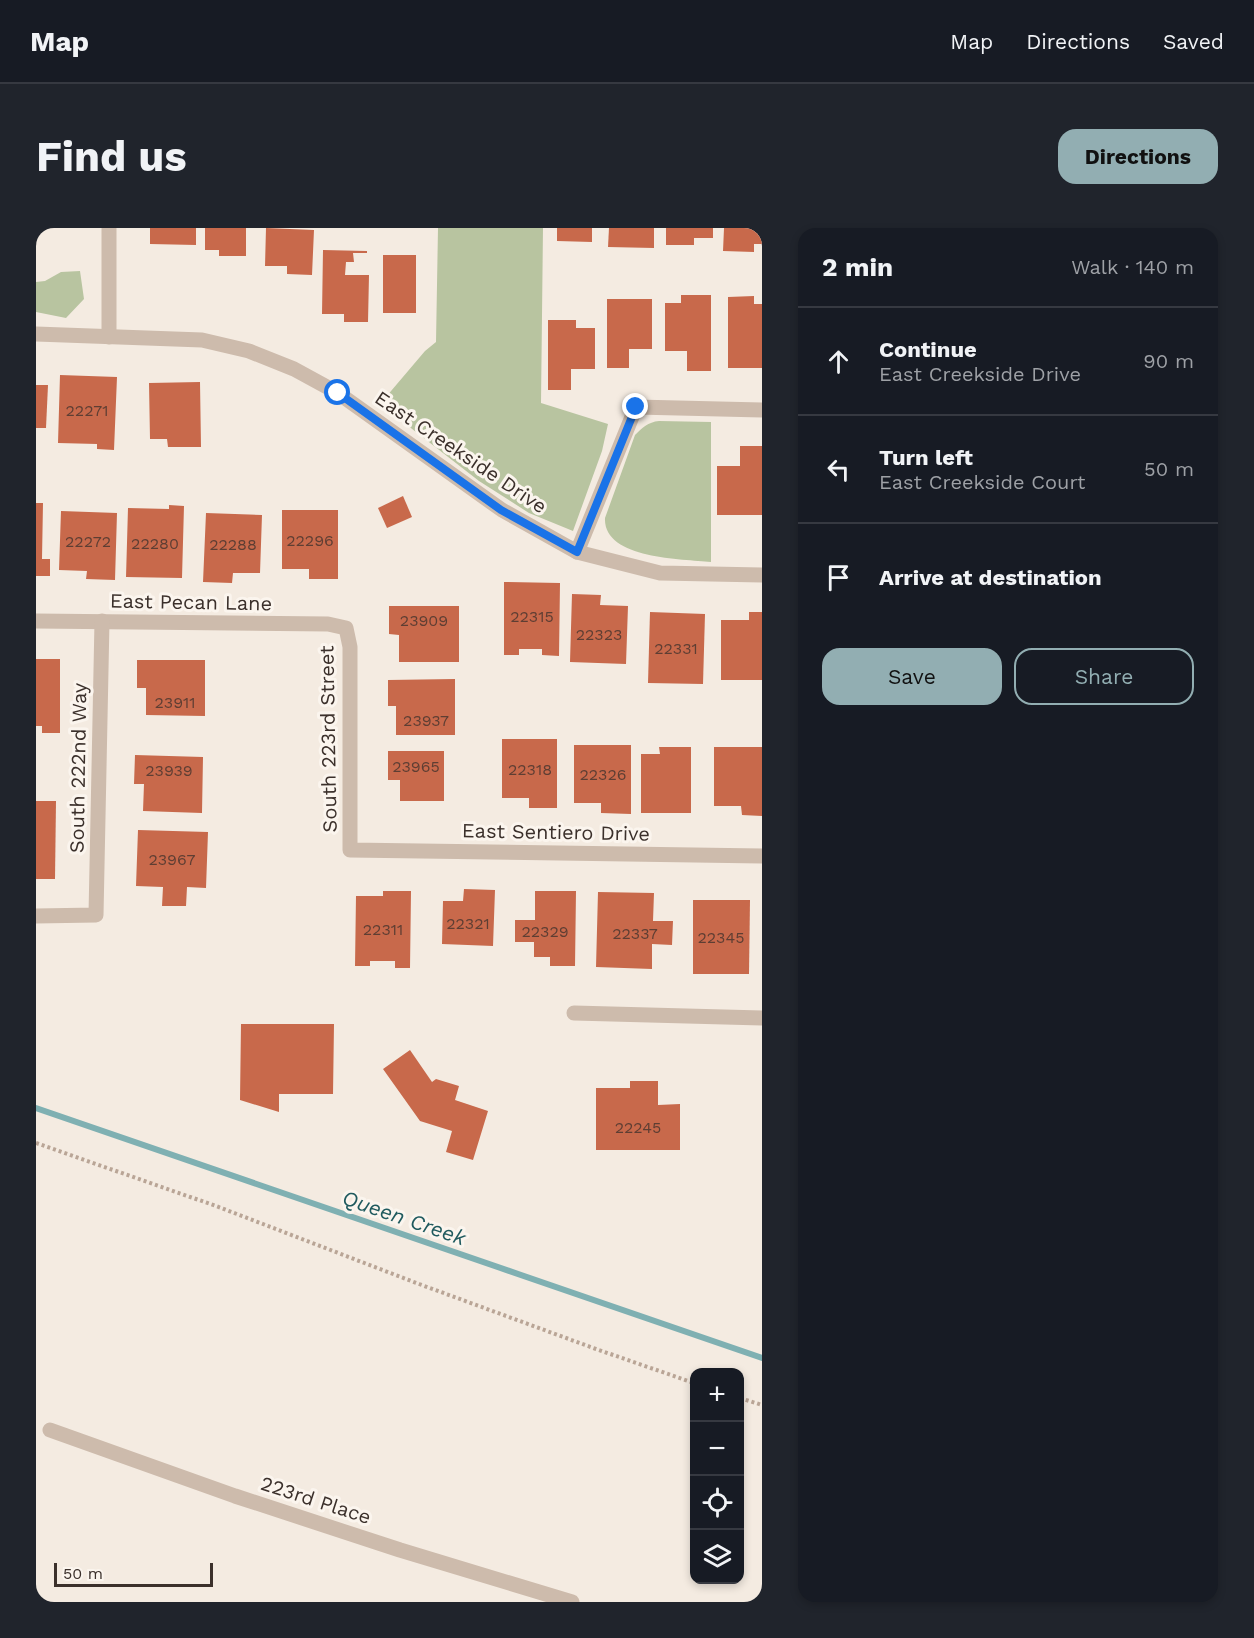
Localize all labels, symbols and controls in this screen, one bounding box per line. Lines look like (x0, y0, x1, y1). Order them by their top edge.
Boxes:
text: Map (30, 25, 89, 58)
text: Map (950, 29, 993, 54)
text: Directions (1026, 29, 1130, 54)
text: Saved (1163, 29, 1224, 54)
button: Directions (1058, 129, 1218, 184)
text: Find us (36, 132, 187, 181)
text: 2 min (822, 252, 893, 282)
text: Walk · 140 m (1071, 255, 1194, 279)
text: Continue (879, 337, 977, 362)
icon: ahead (822, 345, 855, 378)
text: 90 m (1143, 349, 1194, 373)
text: East Creekside Drive (879, 362, 1081, 386)
route start (324, 379, 350, 405)
street label: East Creekside Drive (371, 386, 551, 518)
route end (622, 393, 648, 419)
house number: 22271 (66, 401, 108, 420)
text: Turn left (879, 445, 973, 470)
icon: left (822, 453, 855, 486)
text: 50 m (1144, 457, 1194, 481)
text: East Creekside Court (879, 470, 1085, 494)
house number: 22296 (286, 531, 334, 550)
house number: 22272 (65, 532, 111, 551)
house number: 22280 (131, 534, 179, 553)
house number: 22288 (209, 535, 257, 554)
icon: arrive (822, 561, 855, 594)
text: Arrive at destination (879, 565, 1102, 590)
street label: East Pecan Lane (110, 589, 272, 615)
house number: 22315 (510, 607, 554, 626)
house number: 23909 (400, 611, 448, 630)
house number: 22323 (576, 625, 622, 644)
house number: 22331 (654, 639, 698, 658)
street label: South 223rd Street (314, 645, 342, 833)
button: Save (822, 648, 1002, 705)
button: Share (1014, 648, 1194, 705)
street label: South 222nd Way (65, 682, 91, 853)
house number: 23911 (154, 693, 196, 712)
house number: 23937 (403, 711, 449, 730)
house number: 23965 (392, 757, 440, 776)
house number: 22318 (508, 760, 552, 779)
house number: 23939 (145, 761, 193, 780)
house number: 22326 (579, 765, 627, 784)
street label: East Sentiero Drive (462, 818, 650, 846)
house number: 23967 (148, 850, 196, 869)
house number: 22321 (446, 914, 490, 933)
house number: 22311 (363, 920, 403, 939)
house number: 22329 (521, 922, 569, 941)
house number: 22337 (612, 924, 658, 943)
house number: 22345 (697, 928, 745, 947)
house number: 22245 (615, 1118, 661, 1137)
water label: Queen Creek (339, 1185, 470, 1251)
map controls (690, 1368, 744, 1584)
button: + (690, 1368, 744, 1422)
button: − (690, 1422, 744, 1476)
street label: 223rd Place (258, 1471, 374, 1529)
button: locate (690, 1476, 744, 1530)
button: layers (690, 1530, 744, 1584)
scale bar (54, 1560, 213, 1588)
text: 50 m (63, 1564, 103, 1583)

